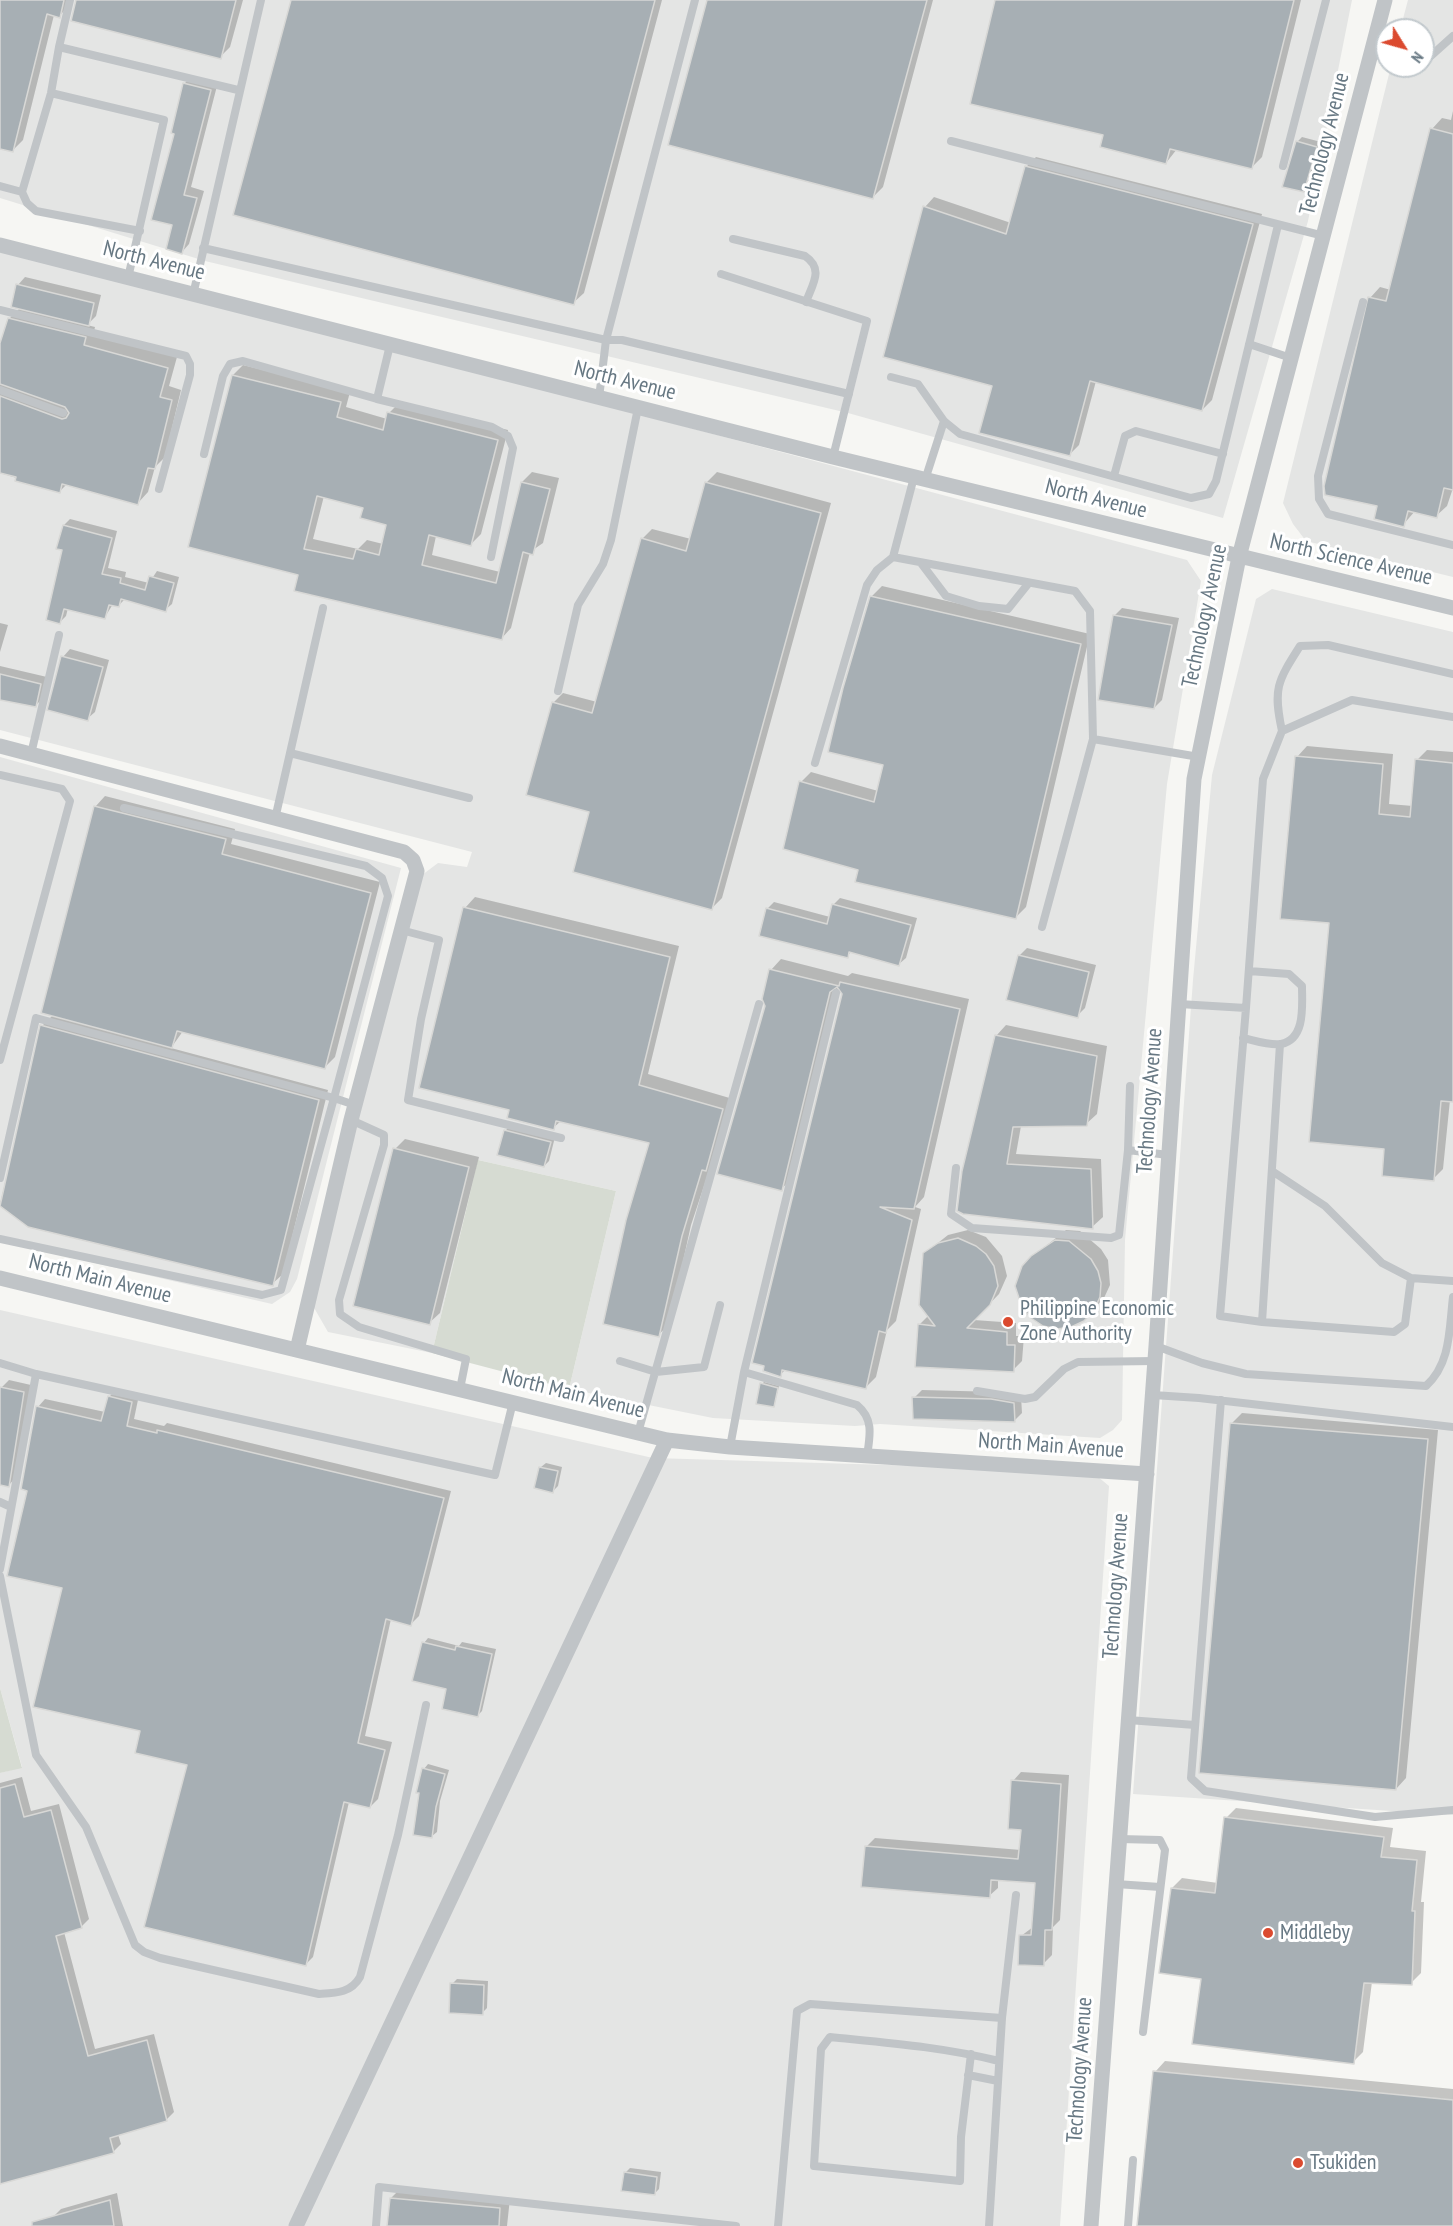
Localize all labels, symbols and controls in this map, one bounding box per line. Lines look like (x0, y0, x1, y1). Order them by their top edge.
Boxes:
north arrow (1375, 18, 1435, 78)
text: N (1407, 48, 1428, 67)
street label: Technology Avenue (1295, 70, 1355, 218)
street label: North Avenue (100, 236, 208, 286)
street label: North Avenue (571, 356, 679, 406)
street label: North Avenue (1042, 474, 1150, 524)
street label: North Science Avenue (1267, 528, 1435, 592)
street label: Technology Avenue (1177, 542, 1233, 690)
street label: Technology Avenue (1132, 1027, 1168, 1175)
street label: North Main Avenue (26, 1249, 174, 1309)
place label: Philippine Economic Zone Authority (1020, 1296, 1174, 1348)
marker: Philippine Economic Zone Authority (1001, 1315, 1015, 1329)
street label: North Main Avenue (499, 1364, 647, 1424)
street label: North Main Avenue (977, 1428, 1125, 1464)
street label: Technology Avenue (1098, 1512, 1134, 1660)
place label: Middleby (1280, 1920, 1350, 1946)
marker: Middleby (1261, 1926, 1275, 1940)
street label: Technology Avenue (1062, 1996, 1098, 2144)
place label: Tsukiden (1310, 2150, 1377, 2176)
marker: Tsukiden (1291, 2156, 1305, 2170)

